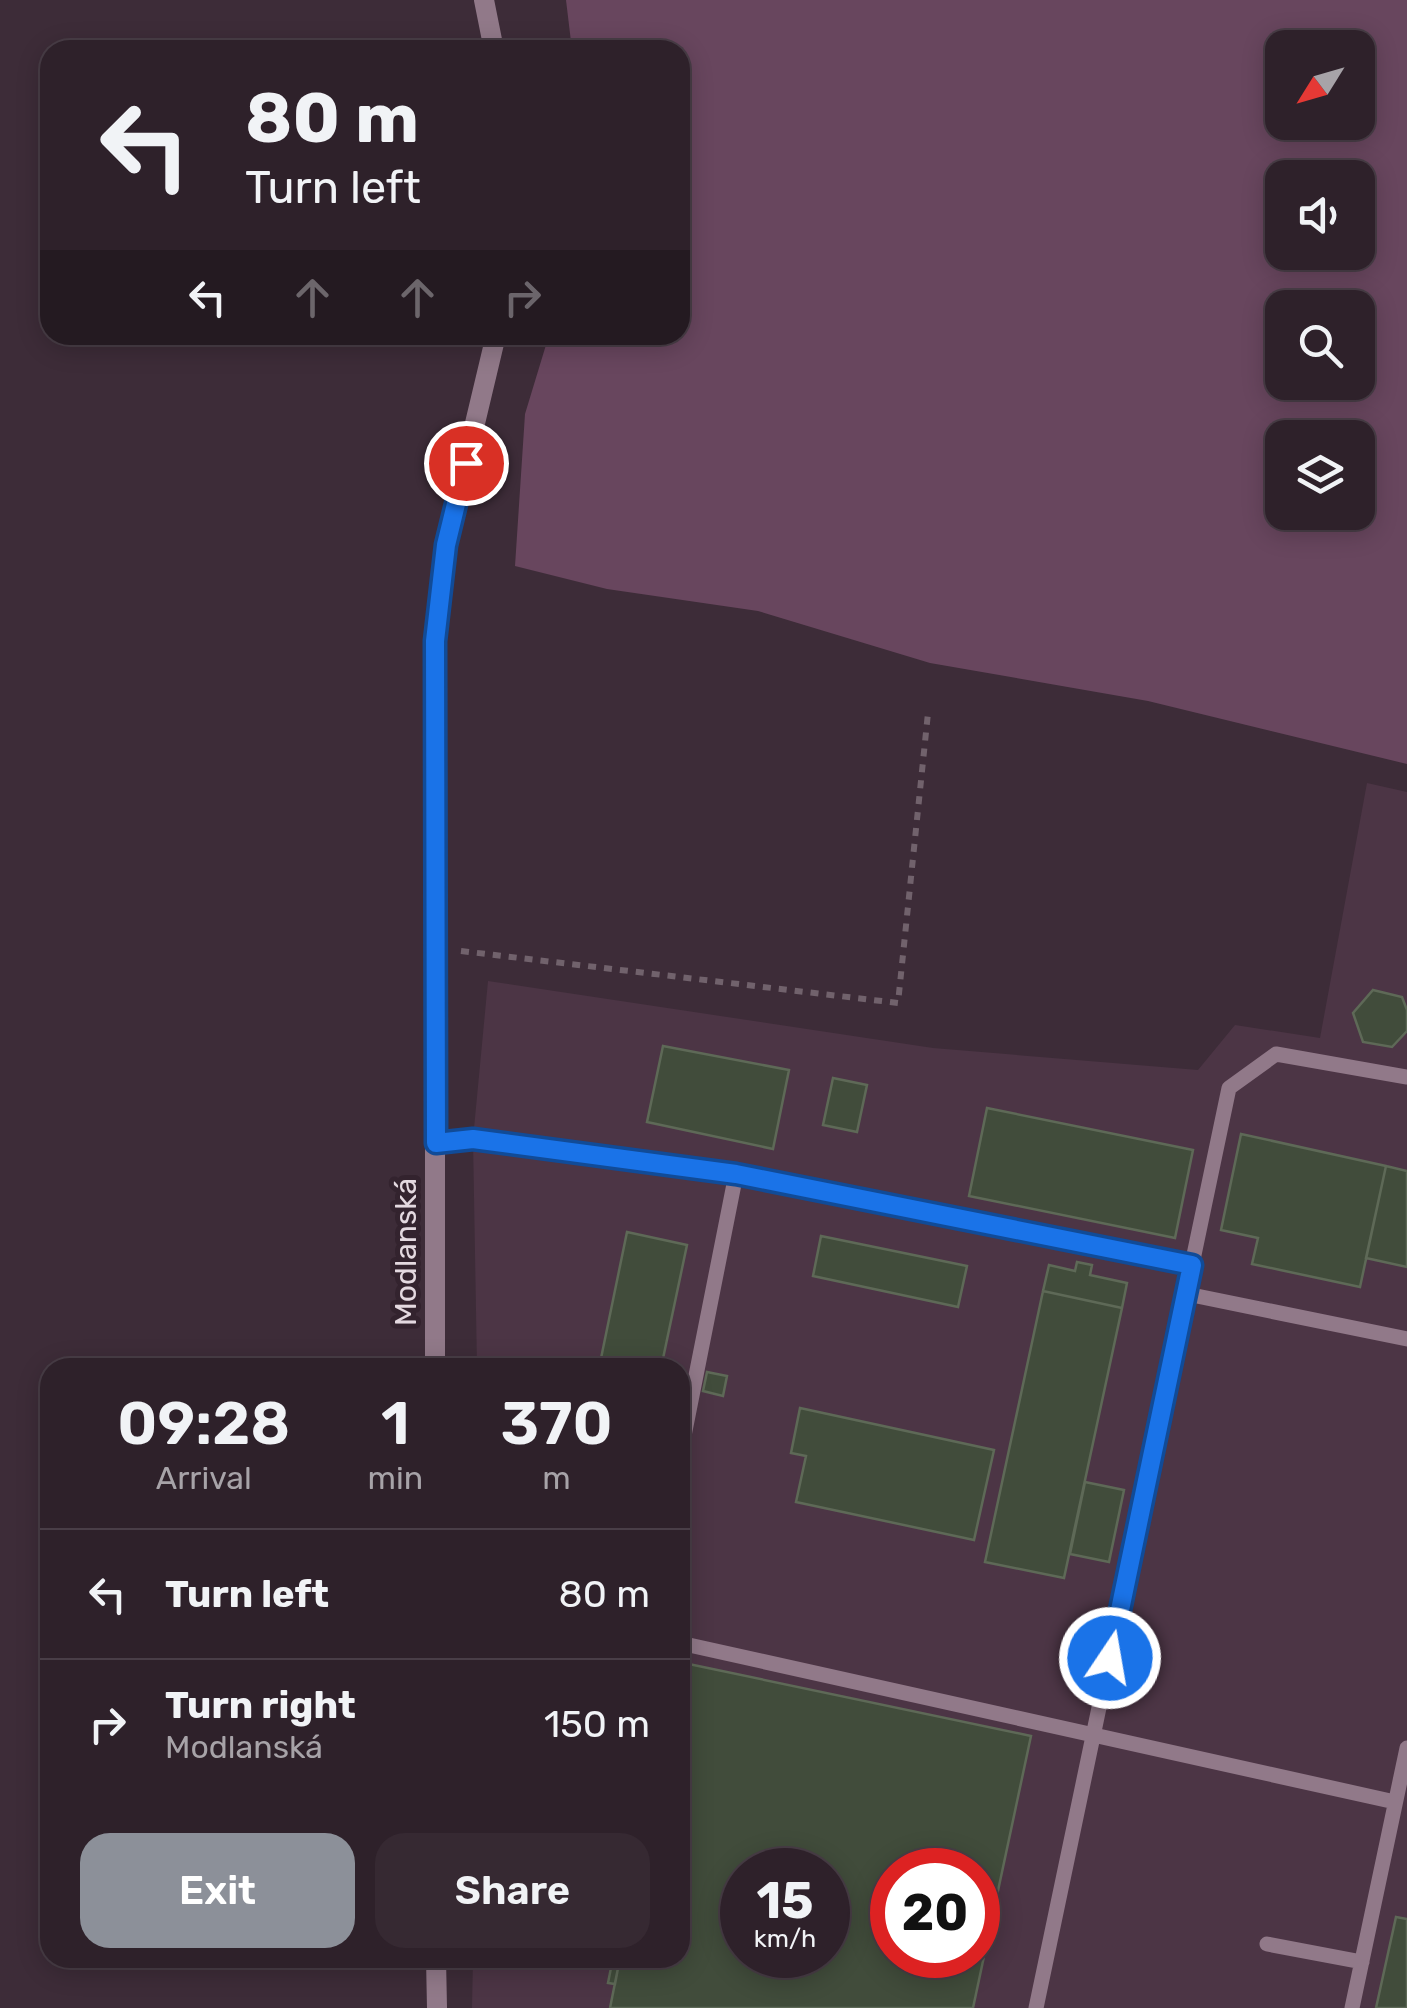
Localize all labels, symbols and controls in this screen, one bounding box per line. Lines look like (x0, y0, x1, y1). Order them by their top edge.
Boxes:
north arrow (1265, 30, 1375, 140)
map controls (1265, 30, 1375, 530)
text: 80 m (245, 77, 419, 160)
icon: left (80, 80, 210, 210)
button: sound (1265, 160, 1375, 270)
text: Turn left (245, 161, 421, 214)
icon: left (180, 270, 235, 325)
icon: ahead (285, 270, 340, 325)
icon: ahead (390, 270, 445, 325)
icon: right (495, 270, 550, 325)
button: search (1265, 290, 1375, 400)
button: layers (1265, 420, 1375, 530)
pin (424, 421, 509, 506)
icon: arrive (439, 436, 494, 491)
street label: Modlanská (388, 1178, 424, 1326)
text: 09:28 (117, 1388, 290, 1459)
text: 1 (381, 1388, 410, 1459)
text: 370 (500, 1388, 613, 1459)
text: Arrival (156, 1459, 252, 1497)
text: min (368, 1459, 423, 1497)
text: m (542, 1459, 571, 1497)
icon: left (80, 1567, 135, 1622)
text: Turn left (165, 1571, 329, 1617)
text: 80 m (559, 1571, 650, 1617)
position arrow (1058, 1606, 1162, 1710)
text: Turn right (165, 1682, 356, 1728)
icon: right (80, 1697, 135, 1752)
text: 150 m (544, 1701, 650, 1747)
text: Modlanská (165, 1728, 323, 1766)
button: Exit (80, 1833, 355, 1948)
button: Share (375, 1833, 650, 1948)
speed limit sign: 20 (870, 1848, 1000, 1978)
text: 15 (756, 1871, 814, 1931)
text: km/h (754, 1924, 816, 1953)

